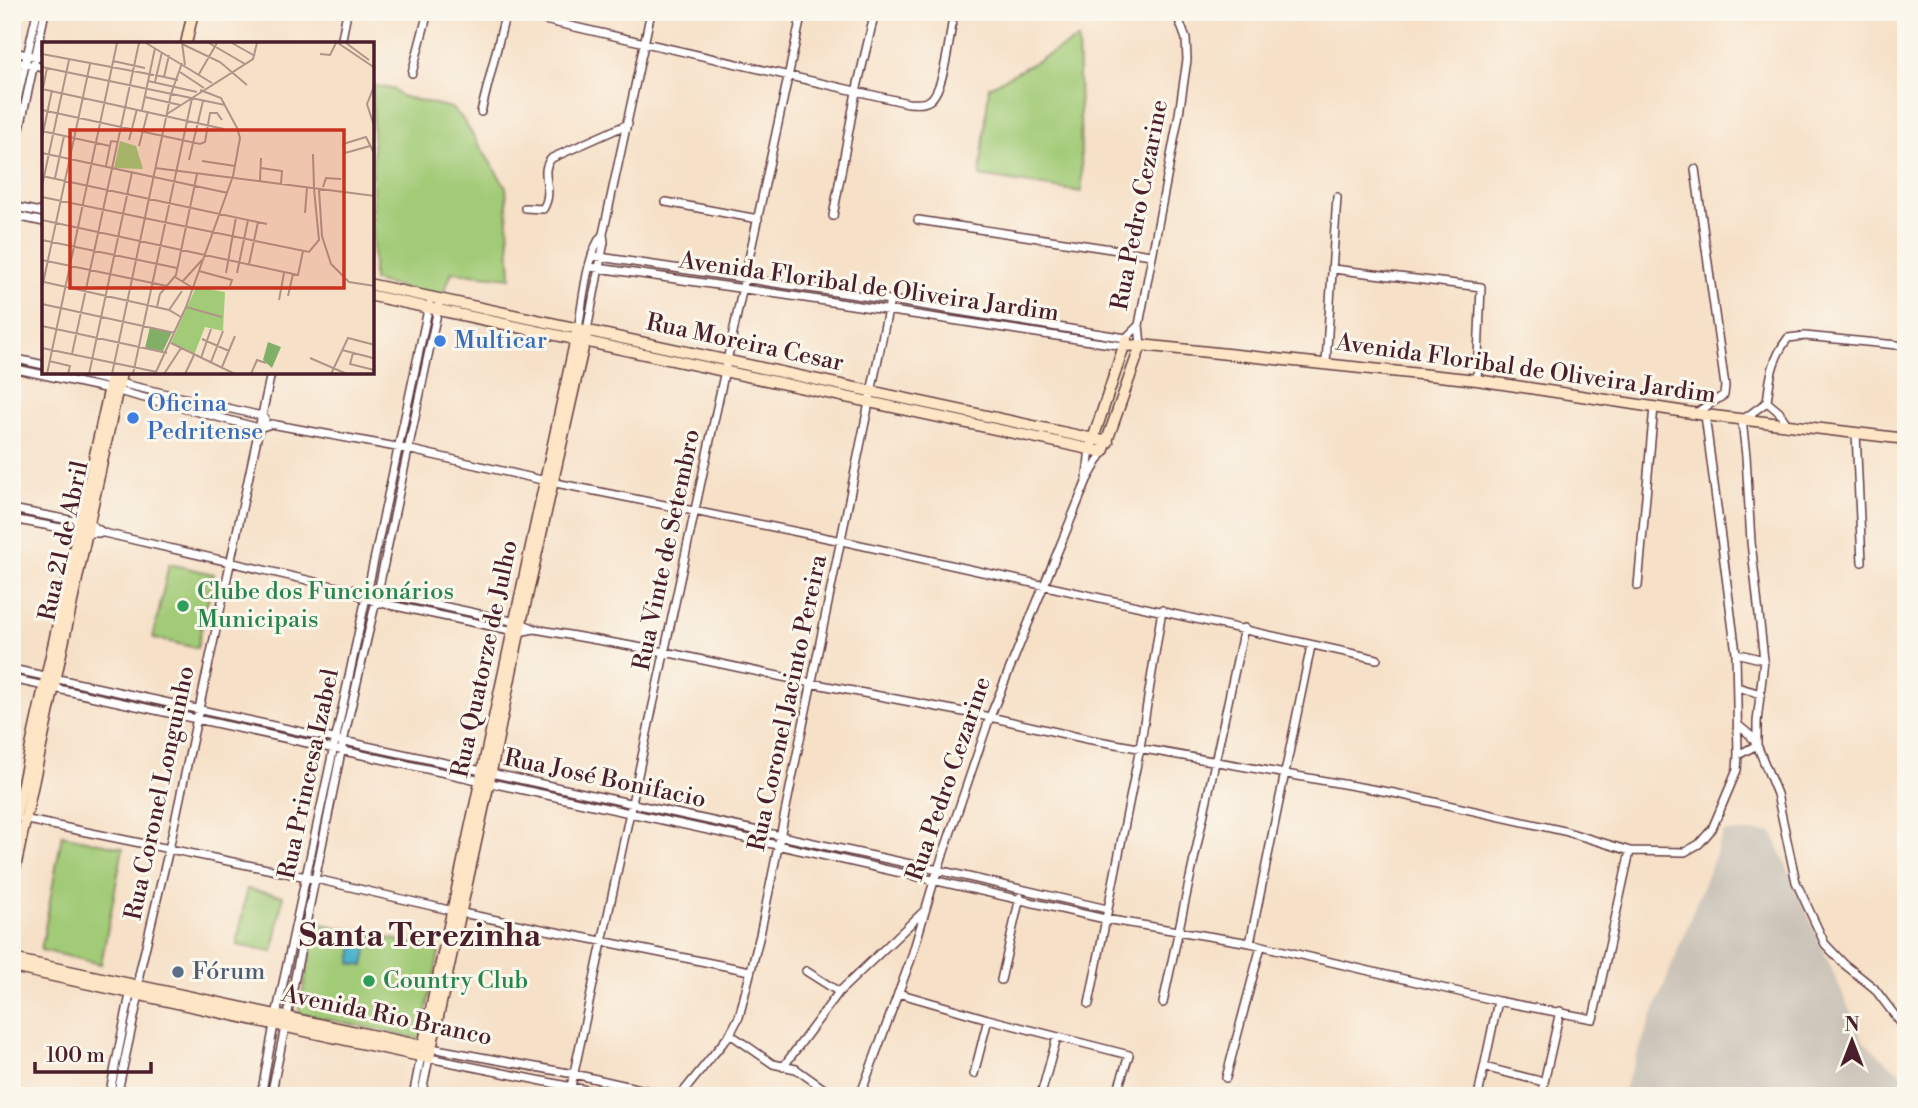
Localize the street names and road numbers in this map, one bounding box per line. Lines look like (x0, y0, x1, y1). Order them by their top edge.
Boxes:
street label: Rua Pedro Cezarine (1105, 97, 1175, 313)
street label: Avenida Floribal de Oliveira Jardim (676, 245, 1061, 329)
street label: Rua Moreira Cesar (643, 307, 847, 379)
street label: Avenida Floribal de Oliveira Jardim (1333, 327, 1718, 411)
street label: Rua Vinte de Setembro (627, 427, 707, 673)
street label: Rua 21 de Abril (32, 458, 96, 624)
street label: Rua Quatorze de Julho (445, 537, 525, 781)
street label: Rua Coronel Jacinto Pereira (742, 551, 834, 854)
street label: Rua Coronel Longuinho (118, 663, 202, 923)
street label: Rua Princesa Izabel (272, 666, 346, 882)
street label: Rua Pedro Cezarine (900, 673, 998, 885)
street label: Rua José Bonifacio (501, 743, 709, 815)
street label: Avenida Rio Branco (278, 979, 495, 1053)

